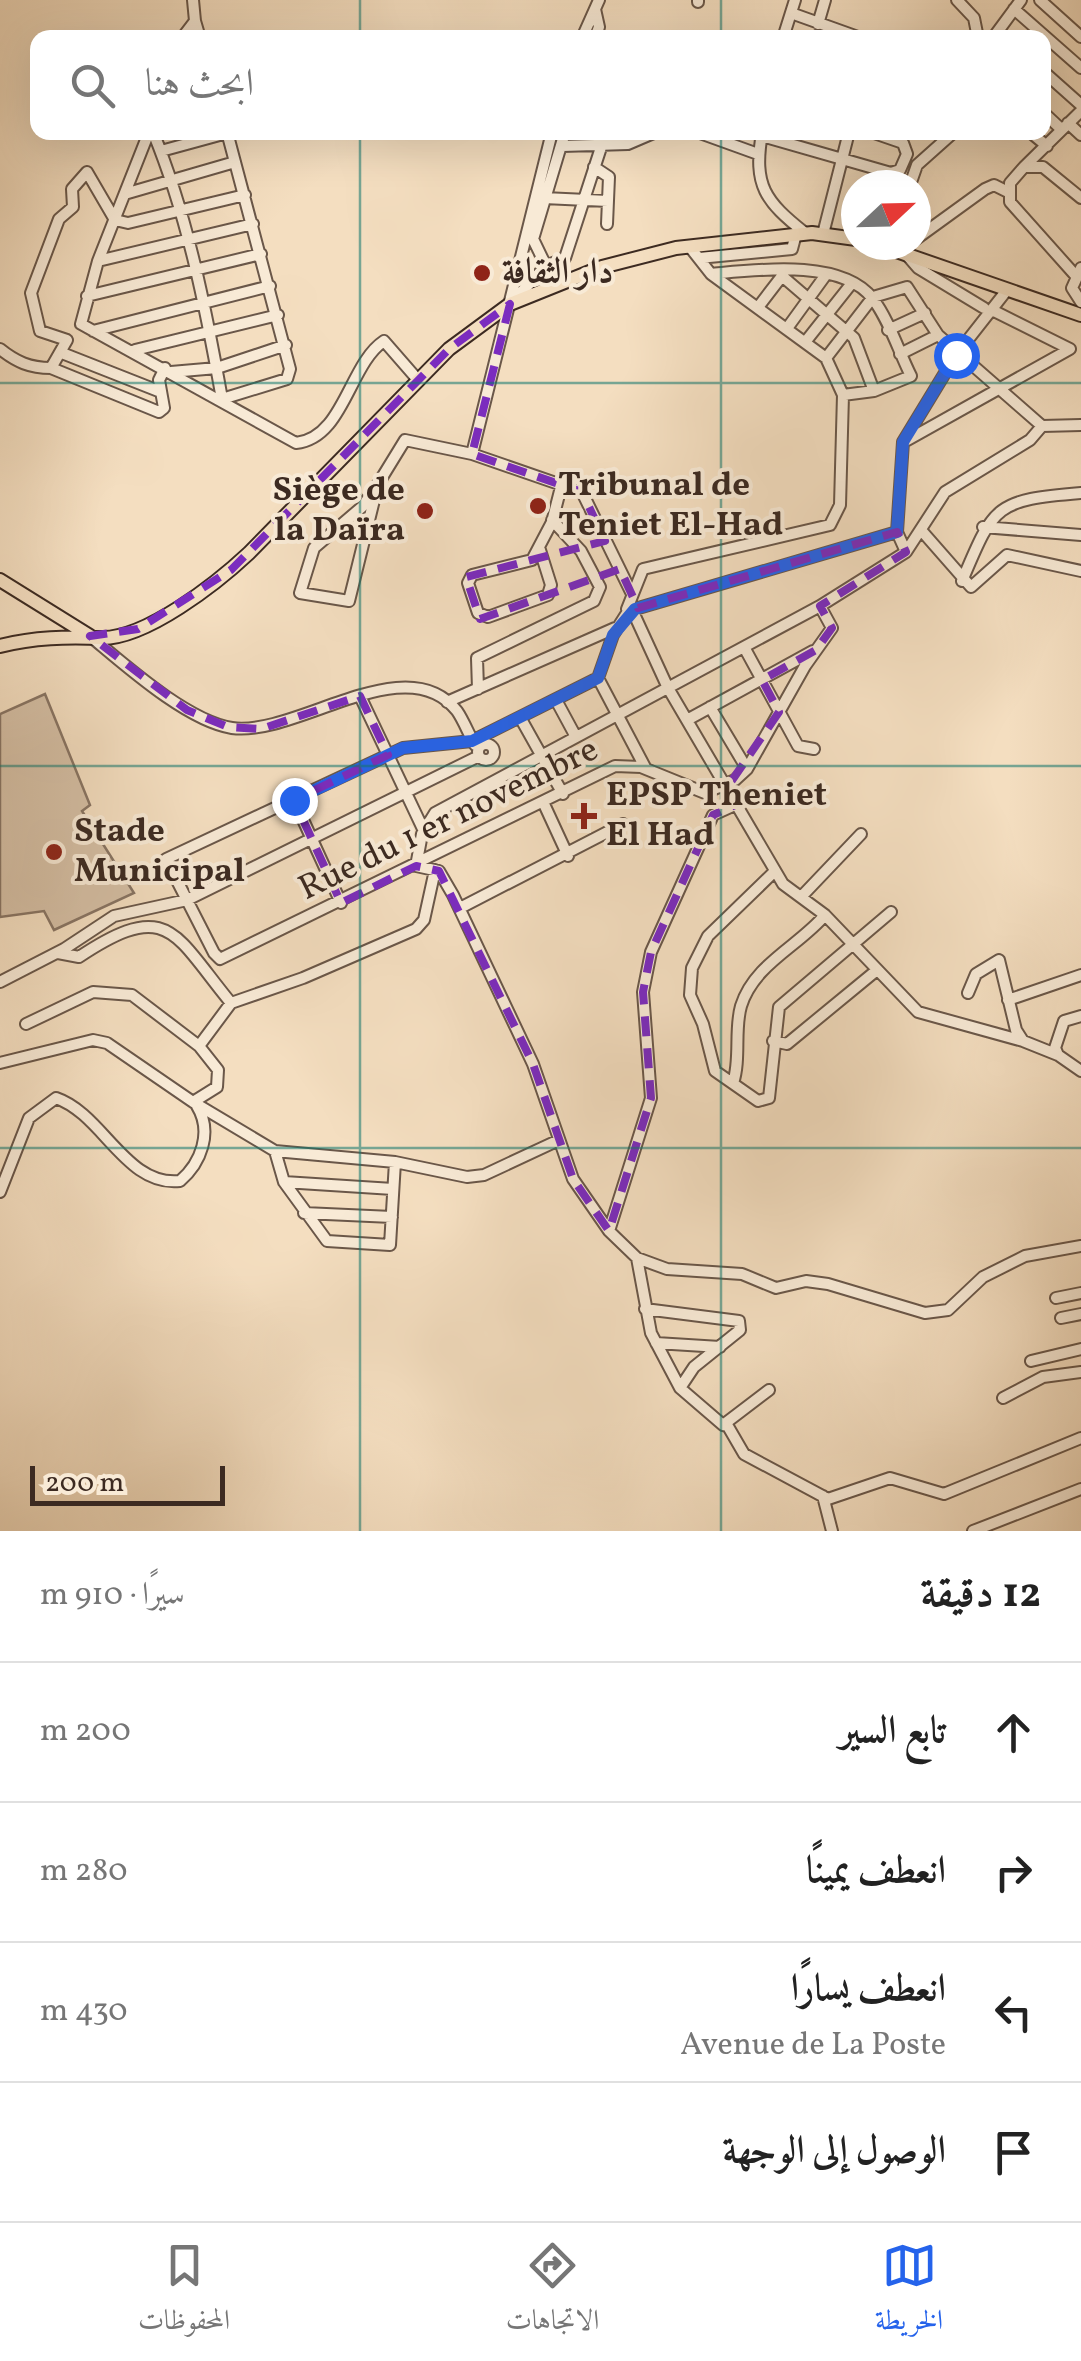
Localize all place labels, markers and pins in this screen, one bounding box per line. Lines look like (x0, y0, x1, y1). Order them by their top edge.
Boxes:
place label: دار الثقافة (502, 249, 613, 297)
marker: دار الثقافة (471, 262, 493, 284)
place label: Tribunal de Teniet El-Had (558, 462, 783, 550)
place label: Siège de la Daïra (272, 467, 405, 555)
marker: Tribunal de Teniet El-Had (527, 495, 549, 517)
marker: Siège de la Daïra (414, 500, 436, 522)
place label: EPSP Theniet El Had (606, 772, 827, 860)
marker: EPSP Theniet El Had (571, 803, 597, 829)
place label: Stade Municipal (74, 808, 245, 896)
marker: Stade Municipal (43, 841, 65, 863)

